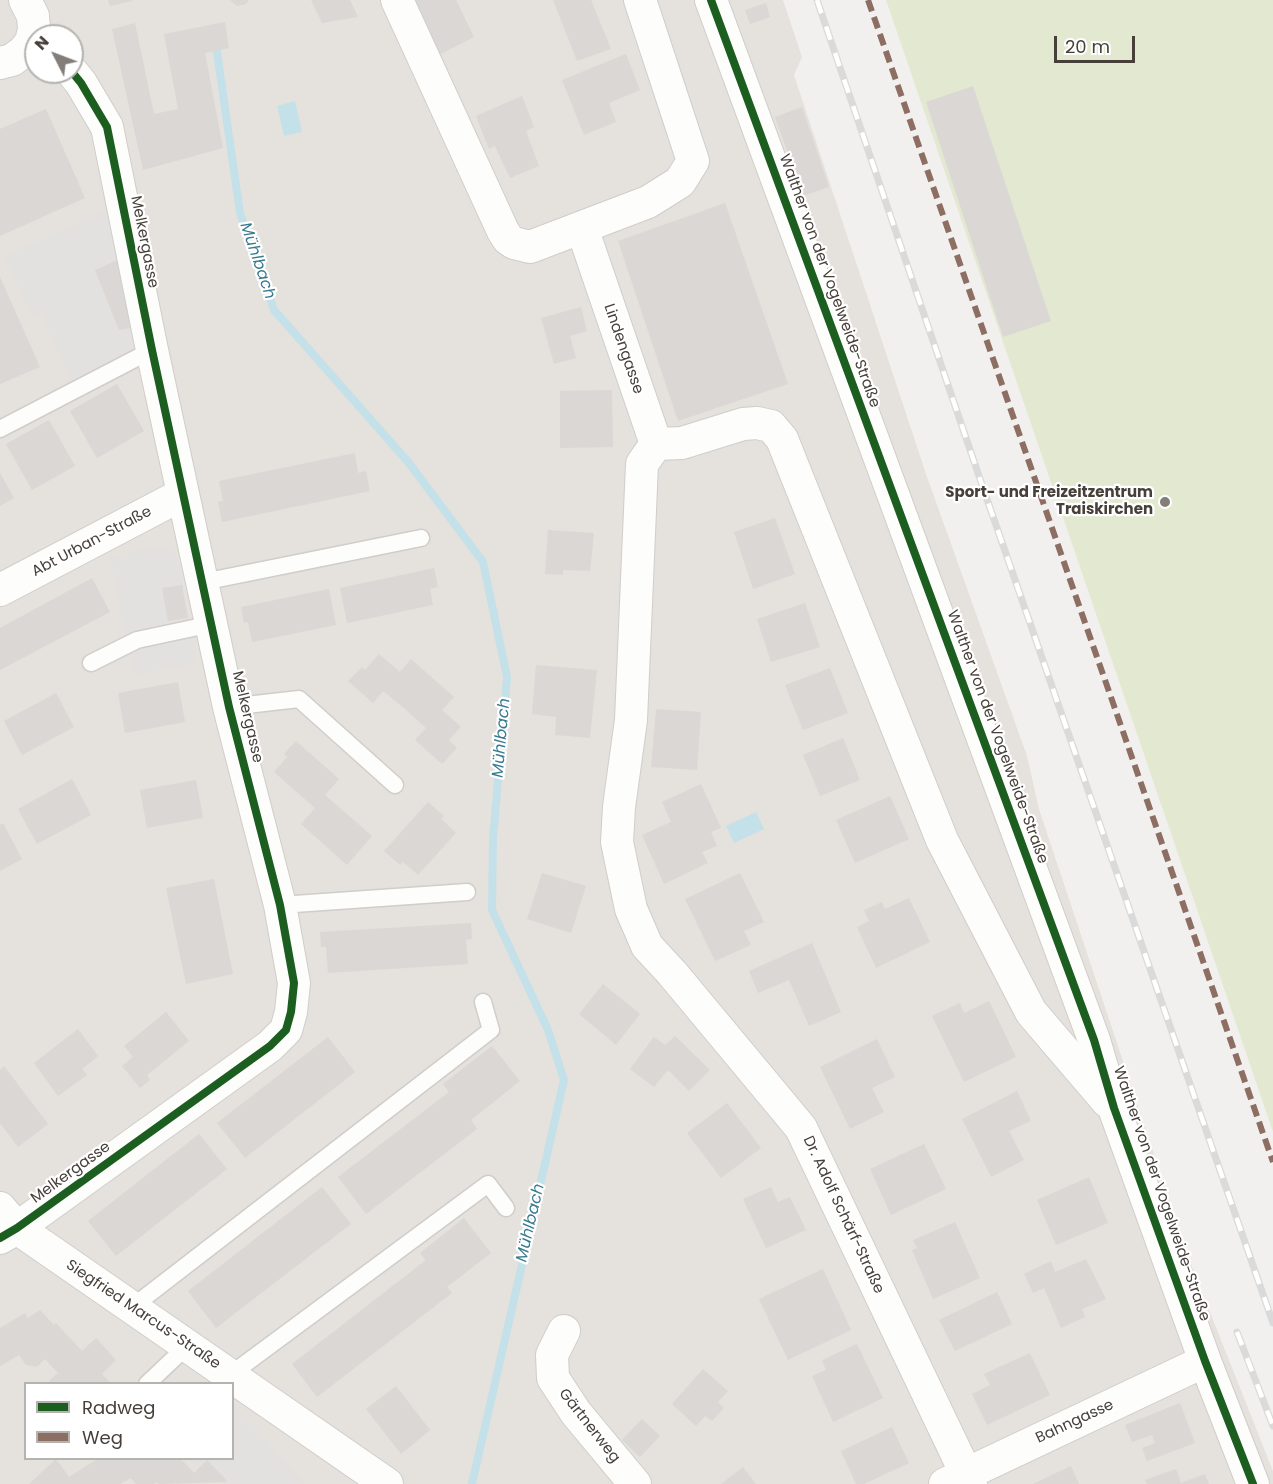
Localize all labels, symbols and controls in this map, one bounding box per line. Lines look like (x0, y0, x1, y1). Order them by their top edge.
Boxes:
north arrow (24, 24, 84, 84)
scale bar (1057, 24, 1138, 62)
text: N (29, 31, 54, 55)
text: 20 m (1065, 34, 1110, 59)
street label: Walther von der Vogelweide-Straße (775, 152, 883, 410)
street label: Melkergasse (126, 194, 162, 290)
water label: Mühlbach (235, 220, 279, 302)
street label: Lindengasse (599, 302, 647, 396)
place label: Sport- und Freizeitzentrum Traiskirchen (945, 484, 1153, 519)
marker: Sport- und Freizeitzentrum Traiskirchen (1158, 495, 1172, 509)
street label: Abt Urban-Straße (29, 503, 155, 581)
street label: Walther von der Vogelweide-Straße (943, 608, 1051, 866)
street label: Melkergasse (228, 669, 266, 765)
water label: Mühlbach (489, 697, 515, 779)
street label: Walther von der Vogelweide-Straße (1109, 1064, 1213, 1324)
street label: Dr. Adolf Schärf-Straße (799, 1133, 887, 1297)
street label: Melkergasse (28, 1138, 114, 1208)
water label: Mühlbach (513, 1182, 549, 1264)
street label: Siegfried Marcus-Straße (62, 1256, 224, 1374)
legend (24, 1382, 234, 1460)
street label: Gärtnerweg (554, 1385, 624, 1467)
text: Radweg (82, 1395, 155, 1420)
street label: Bahngasse (1033, 1396, 1117, 1448)
text: Weg (82, 1425, 123, 1450)

